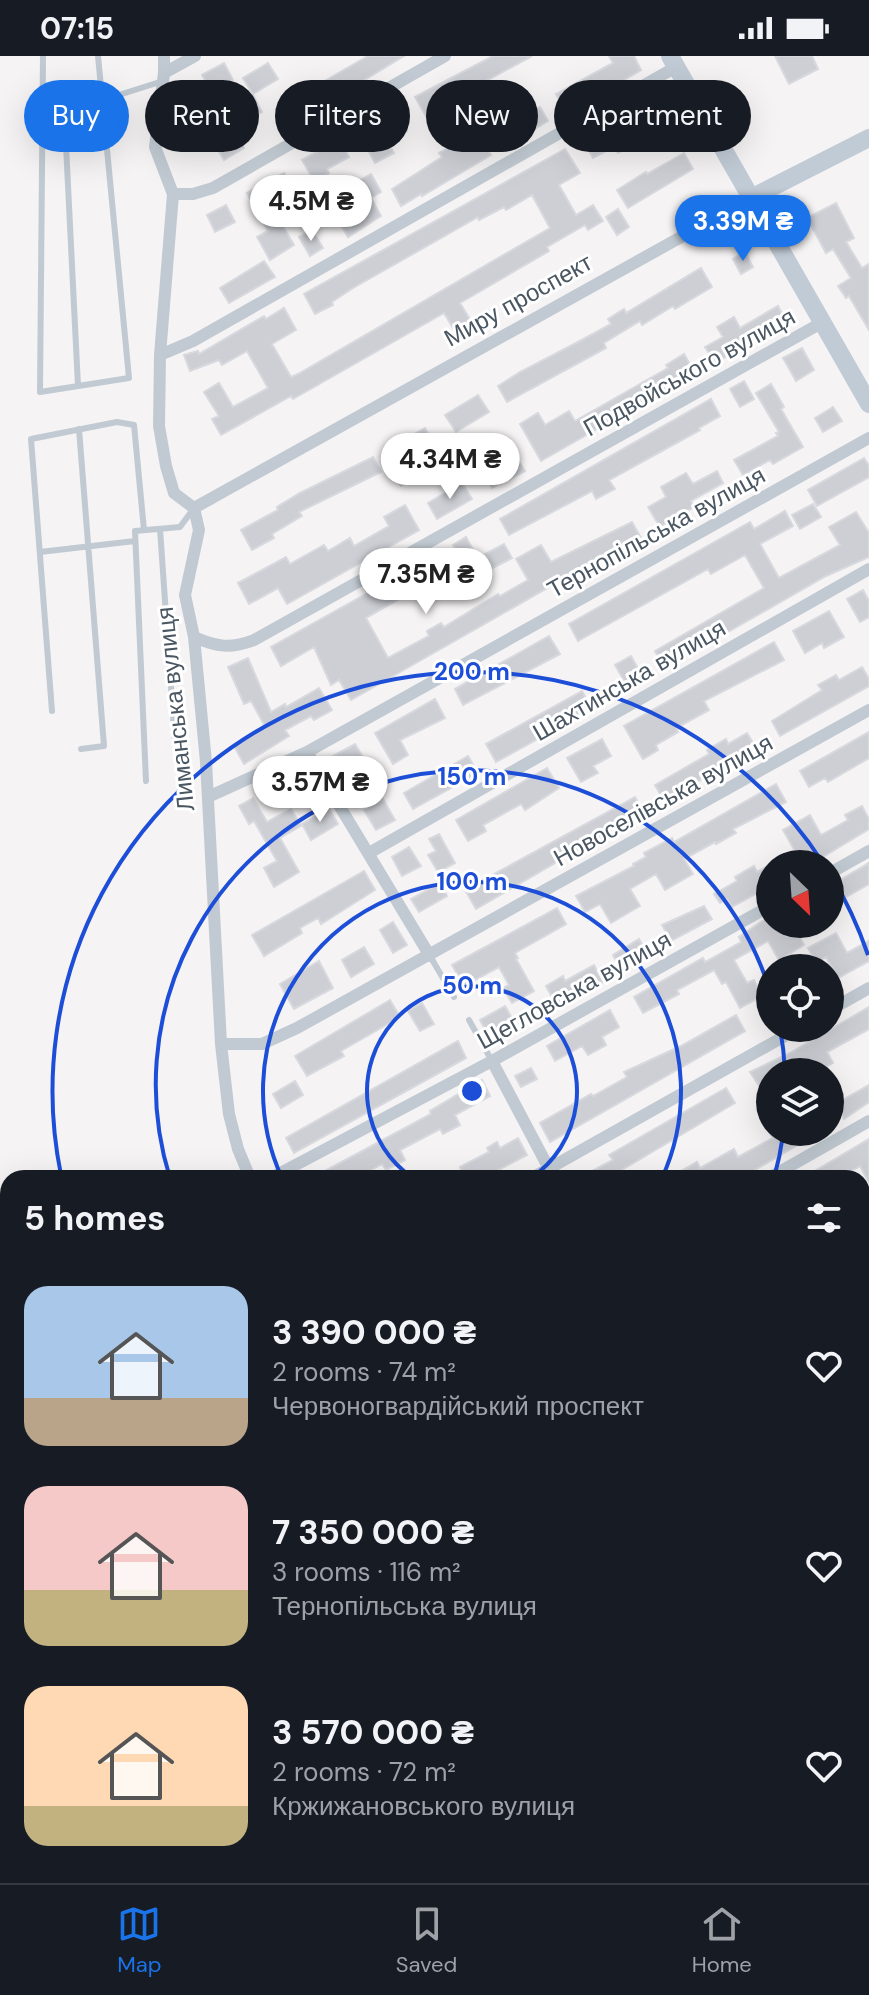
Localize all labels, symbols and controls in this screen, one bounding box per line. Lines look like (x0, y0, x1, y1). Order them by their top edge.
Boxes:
text: 07:15 (40, 9, 114, 48)
chip: Buy (24, 80, 129, 152)
chip: Rent (145, 80, 259, 152)
chip: Filters (275, 80, 410, 152)
chip: New (426, 80, 538, 152)
chip: Apartment (554, 80, 751, 152)
pin: 4.5M ₴ (246, 175, 376, 243)
text: 4.5M ₴ (268, 184, 354, 218)
pin: 3.39M ₴ (669, 195, 817, 263)
text: 3.39M ₴ (693, 204, 793, 238)
street label: Миру проспект (438, 247, 598, 353)
street label: Подвойського вулиця (578, 301, 800, 443)
pin: 4.34M ₴ (376, 433, 524, 501)
text: 4.34M ₴ (399, 442, 501, 476)
street label: Тернопільська вулиця (542, 459, 770, 605)
pin: 7.35M ₴ (352, 548, 500, 616)
text: 7.35M ₴ (377, 557, 475, 591)
street label: Лиманська вулиця (149, 605, 201, 813)
street label: Шахтинська вулиця (527, 612, 731, 748)
text: 200 m (434, 656, 510, 687)
street label: Новоселівська вулиця (548, 727, 778, 873)
pin: 3.57M ₴ (246, 756, 394, 824)
text: 150 m (438, 761, 506, 792)
text: 3.57M ₴ (271, 765, 369, 799)
north arrow (756, 850, 844, 938)
map controls (756, 850, 844, 1146)
text: 100 m (437, 866, 507, 897)
street label: Щегловська вулиця (471, 924, 677, 1056)
button: locate (756, 954, 844, 1042)
text: 50 m (442, 970, 502, 1001)
button: layers (756, 1058, 844, 1146)
centre of rings (458, 1077, 486, 1105)
text: 5 homes (24, 1196, 165, 1241)
icon: filters (802, 1196, 846, 1240)
text: 3 390 000 ₴ (272, 1310, 476, 1355)
icon: home (88, 1318, 184, 1414)
icon: heart (802, 1344, 846, 1388)
text: 2 rooms · 74 m² (272, 1355, 456, 1389)
text: Червоногвардійський проспект (272, 1389, 644, 1423)
text: 7 350 000 ₴ (272, 1510, 474, 1555)
icon: home (88, 1518, 184, 1614)
icon: heart (802, 1544, 846, 1588)
text: 3 rooms · 116 m² (272, 1555, 461, 1589)
text: Тернопільська вулиця (272, 1589, 537, 1623)
text: 3 570 000 ₴ (272, 1710, 474, 1755)
icon: home (88, 1718, 184, 1814)
icon: heart (802, 1744, 846, 1788)
text: 2 rooms · 72 m² (272, 1755, 456, 1789)
text: Кржижановського вулиця (272, 1789, 575, 1823)
tab: Map (117, 1902, 161, 1979)
tab: Saved (396, 1902, 457, 1979)
tab: Home (692, 1902, 752, 1979)

